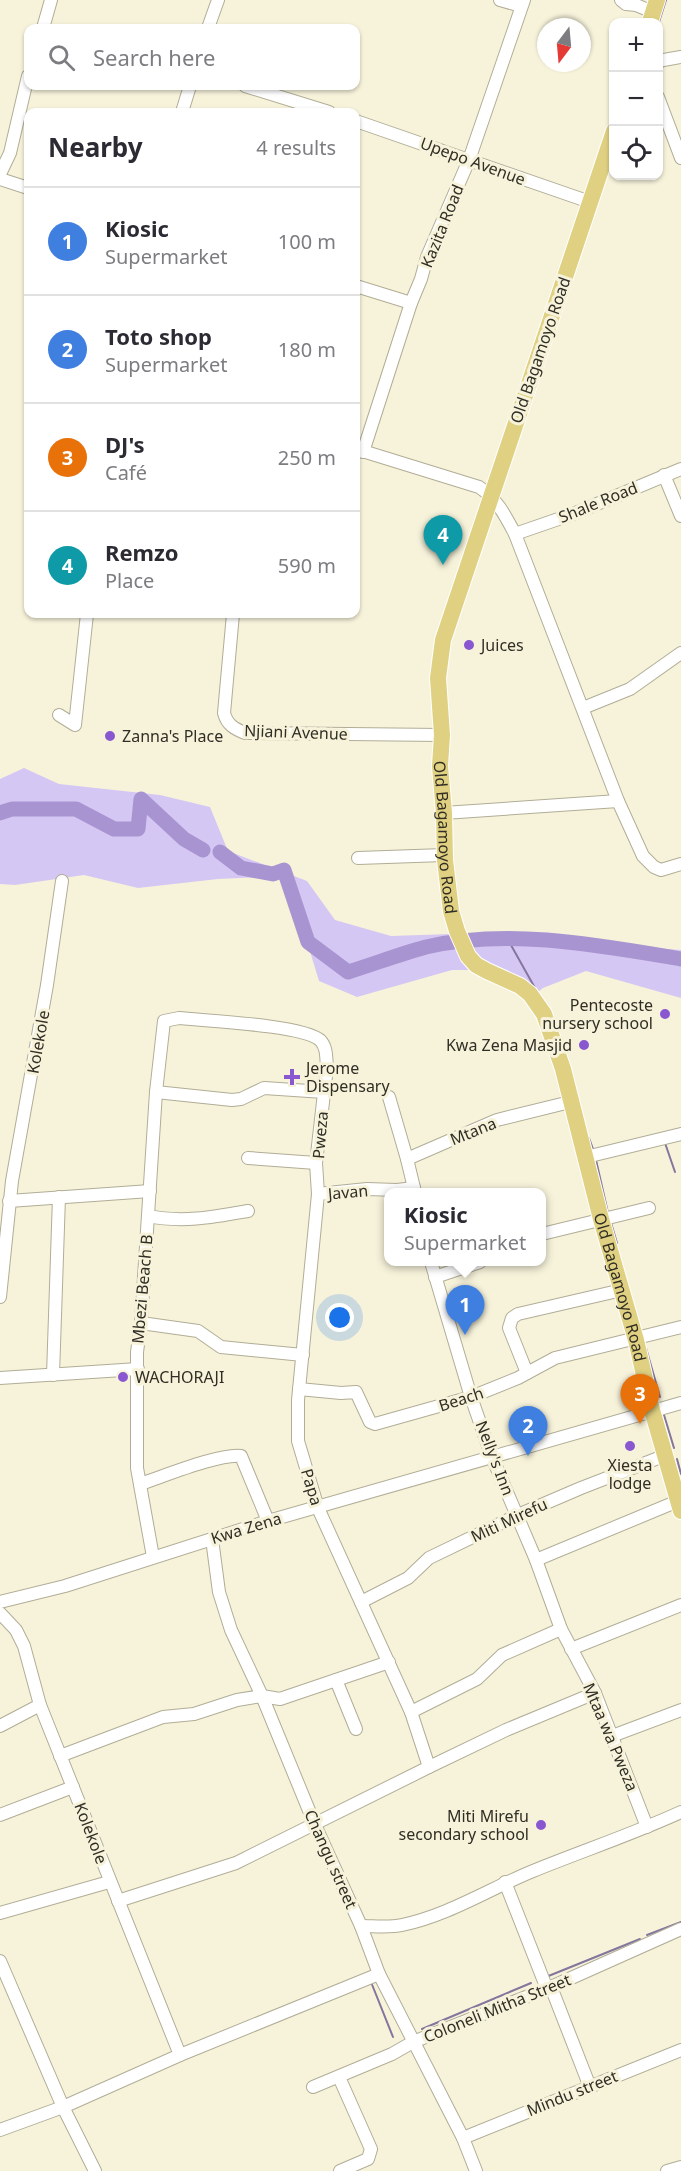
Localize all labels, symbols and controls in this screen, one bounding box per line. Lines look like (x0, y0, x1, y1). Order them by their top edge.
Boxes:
north arrow (537, 18, 591, 72)
map controls (609, 18, 663, 180)
button: + (609, 18, 663, 72)
search box (24, 24, 360, 90)
icon: search (45, 41, 78, 74)
text: Search here (93, 42, 215, 72)
button: − (609, 72, 663, 126)
button: locate (609, 126, 663, 180)
text: Nearby (48, 129, 143, 165)
street label: Upepo Avenue (417, 132, 529, 190)
text: 4 results (256, 134, 336, 161)
street label: Kazita Road (415, 181, 469, 271)
text: Kiosic (105, 213, 169, 243)
text: 1 (62, 228, 73, 255)
text: 100 m (278, 228, 336, 255)
text: Supermarket (105, 243, 228, 270)
street label: Old Bagamoyo Road (505, 274, 575, 426)
text: Toto shop (105, 321, 212, 351)
text: 2 (62, 336, 73, 363)
text: 180 m (278, 336, 336, 363)
text: Supermarket (105, 351, 228, 378)
text: DJ's (105, 429, 145, 459)
text: 3 (62, 444, 73, 471)
text: 250 m (278, 444, 336, 471)
text: Café (105, 459, 147, 486)
street label: Shale Road (555, 476, 641, 528)
pin: 4 (424, 516, 462, 565)
text: Remzo (105, 537, 179, 567)
text: 4 (62, 552, 73, 579)
text: 590 m (278, 552, 336, 579)
text: Place (105, 567, 154, 594)
place label: Juices (479, 634, 524, 656)
marker: Juices (462, 638, 476, 652)
street label: Njiani Avenue (244, 719, 348, 745)
place label: Zanna's Place (122, 725, 223, 747)
marker: Zanna's Place (103, 729, 117, 743)
street label: Old Bagamoyo Road (429, 760, 462, 915)
place label: Pentecoste nursery school (542, 994, 653, 1034)
marker: Pentecoste nursery school (658, 1007, 672, 1021)
street label: Kolekole (22, 1009, 54, 1075)
place label: Kwa Zena Masjid (446, 1034, 572, 1056)
marker: Kwa Zena Masjid (577, 1038, 591, 1052)
place label: Jerome Dispensary (304, 1057, 390, 1097)
marker: Jerome Dispensary (283, 1068, 301, 1086)
street label: Pweza (307, 1110, 333, 1160)
street label: Mtana (447, 1112, 499, 1150)
street label: Javan (325, 1179, 369, 1205)
popup (384, 1188, 546, 1266)
text: Kiosic (404, 1199, 468, 1229)
street label: Old Bagamoyo Road (589, 1210, 652, 1364)
text: Supermarket (404, 1229, 526, 1256)
street label: Mbezi Beach B (126, 1233, 158, 1345)
pin: 1 (446, 1286, 484, 1335)
your location (325, 1303, 354, 1332)
place label: WACHORAJI (135, 1366, 224, 1388)
marker: WACHORAJI (116, 1370, 130, 1384)
pin: 3 (620, 1374, 660, 1424)
street label: Beach (436, 1381, 486, 1417)
pin: 2 (508, 1406, 548, 1456)
street label: Nelly's Inn (471, 1417, 519, 1499)
marker: Xiesta lodge (623, 1439, 637, 1453)
place label: Xiesta lodge (608, 1454, 652, 1494)
street label: Papa (296, 1466, 328, 1508)
street label: Miti Mirefu (467, 1493, 551, 1547)
street label: Kwa Zena (208, 1507, 284, 1549)
street label: Mtaa wa Pweza (578, 1679, 644, 1795)
street label: Kolekole (69, 1799, 113, 1867)
place label: Miti Mirefu secondary school (399, 1805, 529, 1845)
street label: Changu street (299, 1806, 363, 1912)
marker: Miti Mirefu secondary school (534, 1818, 548, 1832)
street label: Coloneli Mitha Street (420, 1968, 574, 2048)
street label: Mindu street (523, 2065, 621, 2121)

